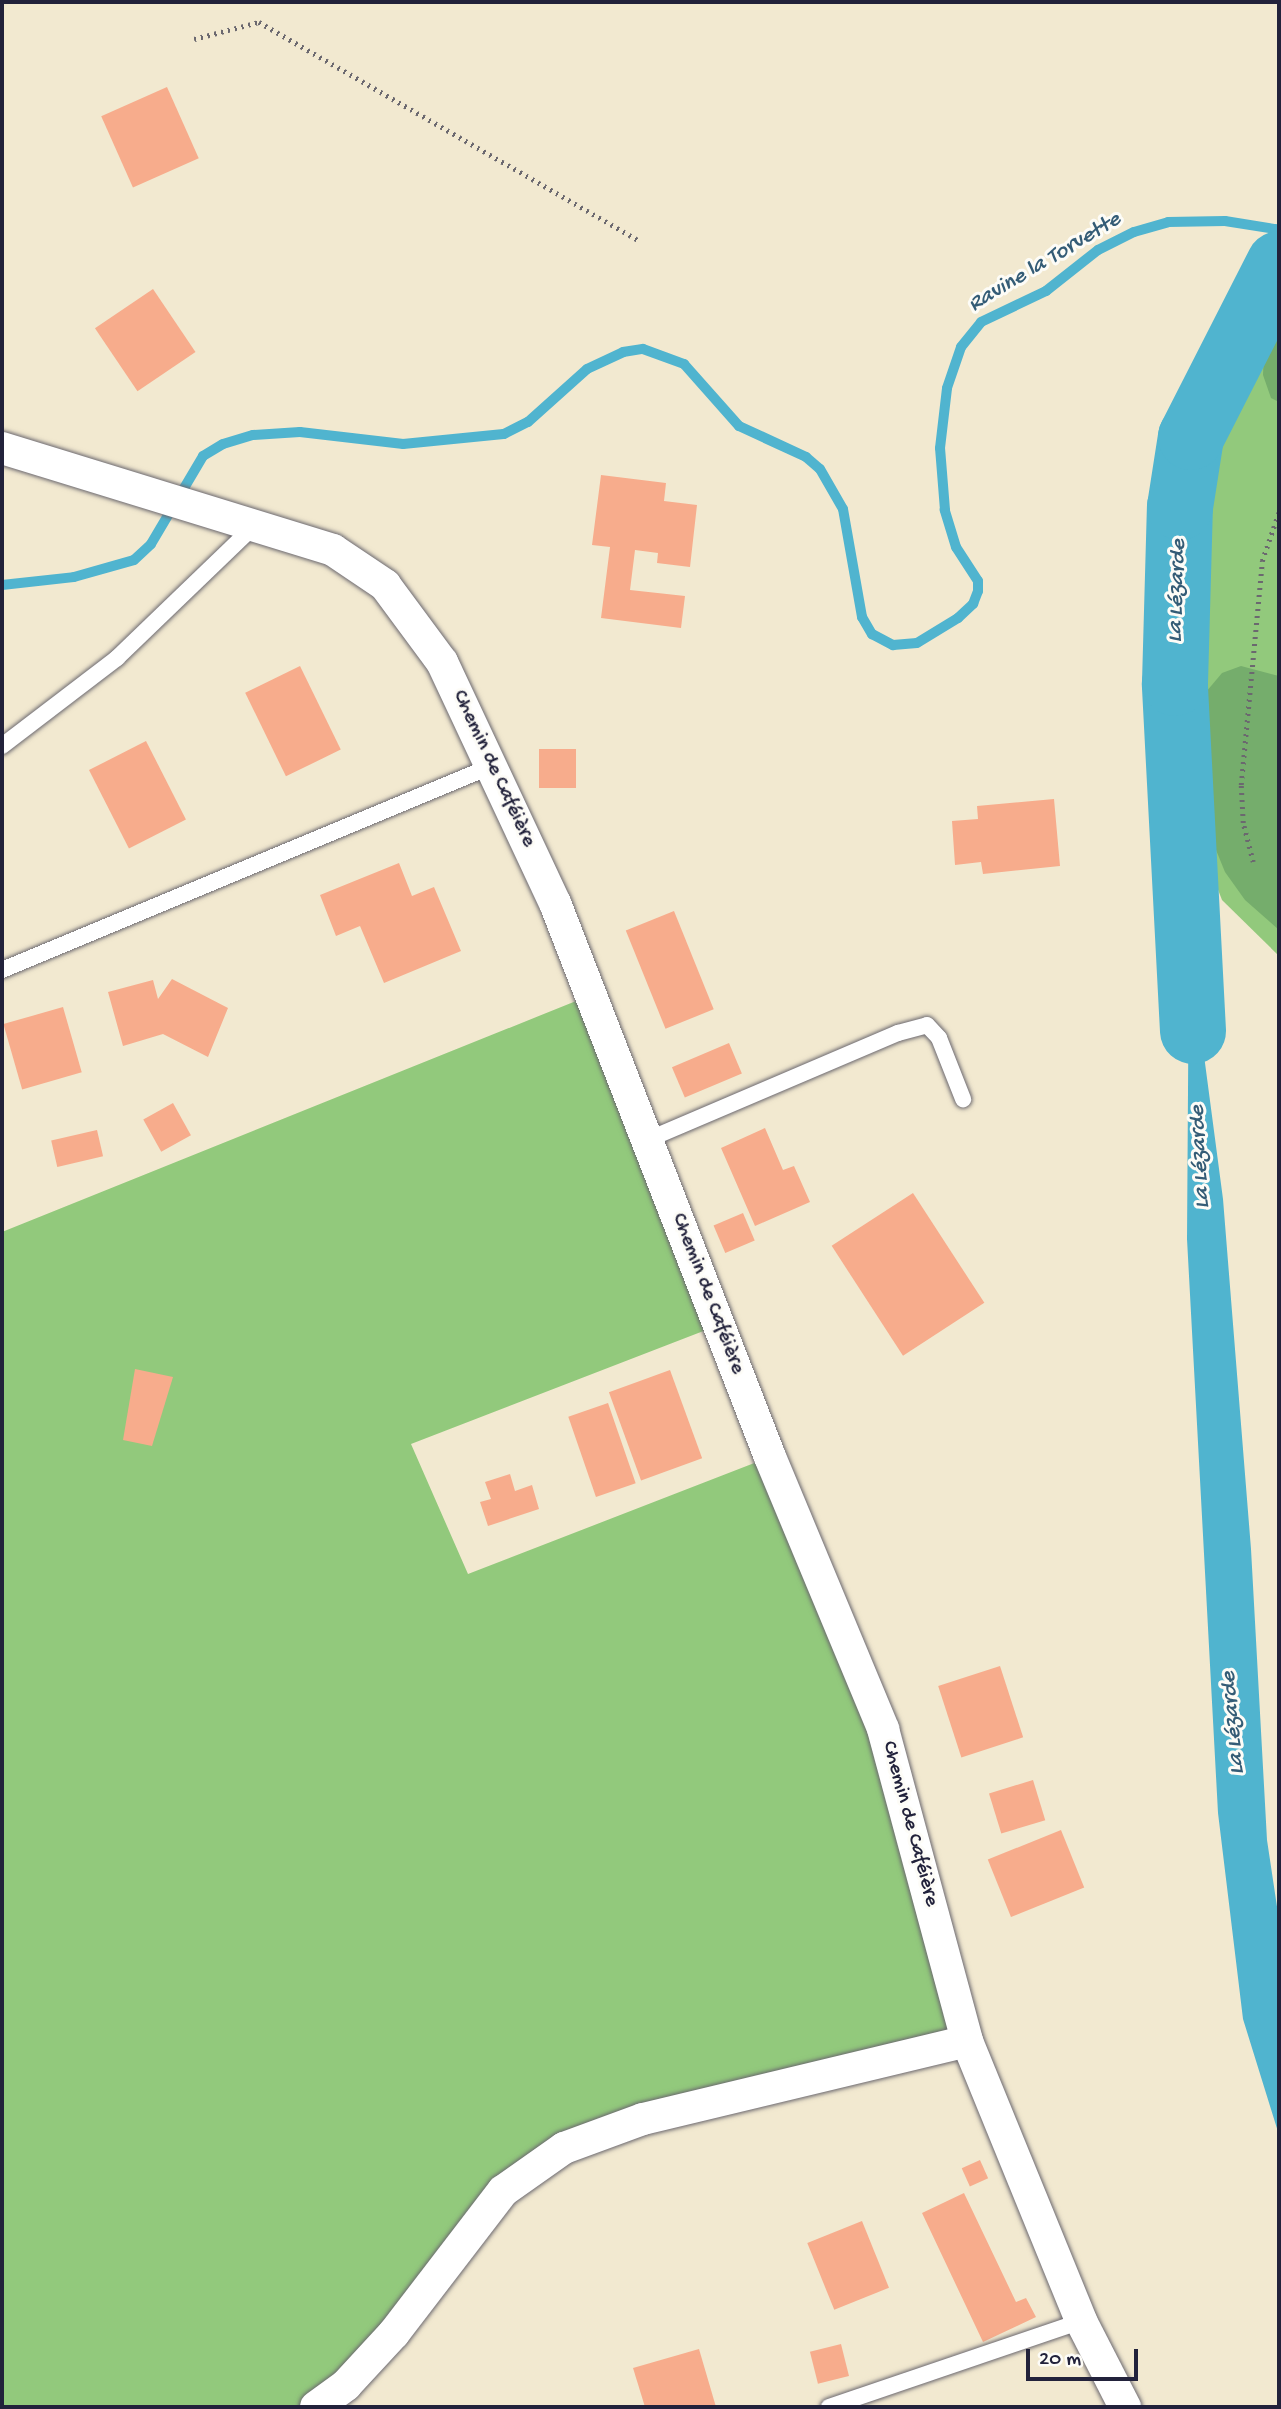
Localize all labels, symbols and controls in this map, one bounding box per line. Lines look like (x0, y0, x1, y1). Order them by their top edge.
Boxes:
water label: Ravine la Torvette (964, 207, 1126, 319)
water label: La Lézarde (1162, 539, 1194, 643)
street label: Chemin de Caféière (446, 687, 540, 851)
water label: La Lézarde (1185, 1105, 1217, 1209)
street label: Chemin de Caféière (665, 1210, 749, 1378)
water label: La Lézarde (1216, 1670, 1252, 1776)
street label: Chemin de Caféière (875, 1739, 943, 1909)
scale bar (1029, 2336, 1141, 2380)
text: 20 m (1039, 2348, 1081, 2373)

